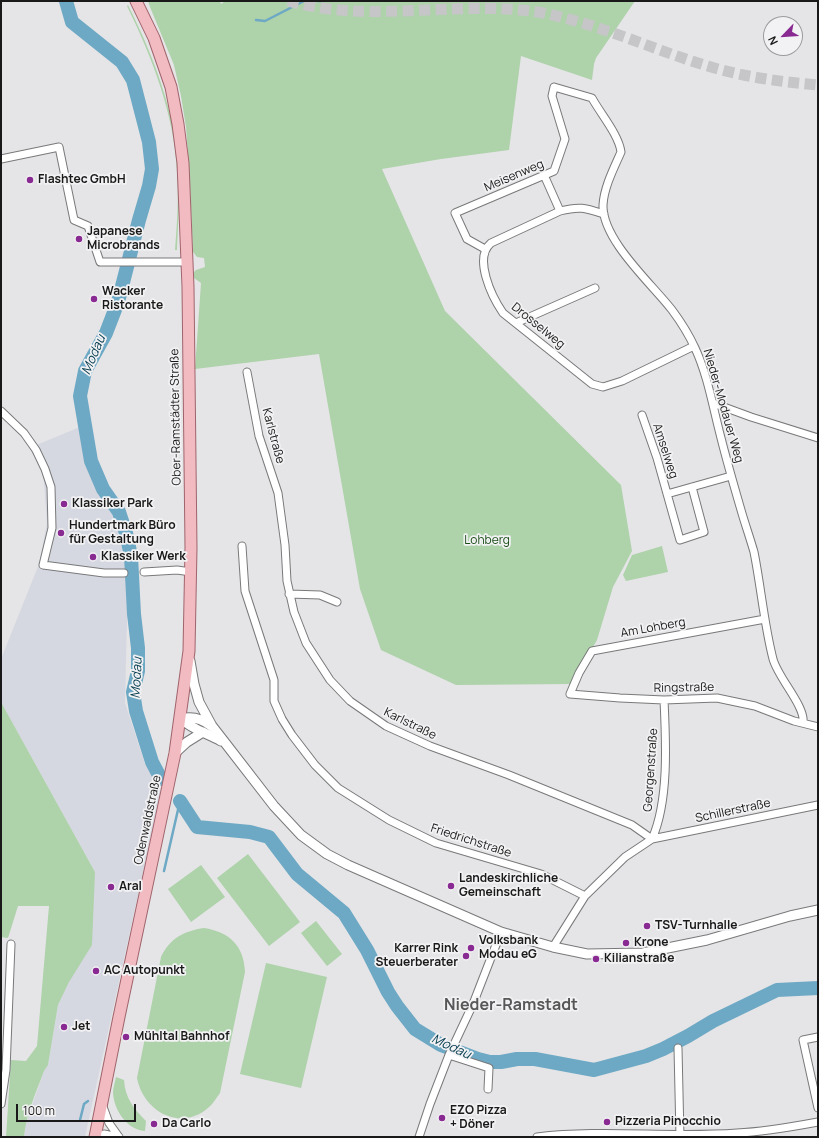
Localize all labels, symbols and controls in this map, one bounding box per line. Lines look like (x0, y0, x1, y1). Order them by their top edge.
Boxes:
north arrow (763, 16, 803, 56)
text: N (764, 34, 781, 48)
street label: Meisenweg (482, 157, 546, 195)
place label: Flashtec GmbH (38, 173, 126, 187)
marker: Flashtec GmbH (25, 175, 35, 185)
place label: Japanese Microbrands (87, 225, 160, 253)
marker: Japanese Microbrands (74, 234, 84, 244)
place label: Wacker Ristorante (102, 285, 163, 313)
marker: Wacker Ristorante (89, 294, 99, 304)
street label: Drosselweg (508, 300, 568, 352)
water label: Modau (79, 333, 109, 377)
street label: Nieder-Modauer Weg (700, 347, 746, 465)
street label: Ober-Ramstädter Straße (168, 348, 184, 486)
street label: Karlstraße (259, 407, 287, 465)
street label: Amselweg (649, 422, 681, 480)
place label: Klassiker Park (72, 497, 153, 511)
marker: Klassiker Park (59, 499, 69, 509)
place label: Hundertmark Büro für Gestaltung (69, 519, 176, 547)
marker: Hundertmark Büro für Gestaltung (56, 528, 66, 538)
park label: Lohberg (464, 534, 510, 548)
place label: Klassiker Werk (101, 550, 186, 564)
marker: Klassiker Werk (88, 552, 98, 562)
street label: Am Lohberg (619, 615, 687, 641)
water label: Modau (128, 657, 146, 699)
street label: Ringstraße (654, 680, 714, 696)
street label: Karlstraße (381, 705, 439, 743)
street label: Georgenstraße (641, 728, 661, 812)
street label: Odenwaldstraße (131, 774, 165, 866)
street label: Schillerstraße (694, 796, 772, 826)
street label: Friedrichstraße (429, 821, 513, 861)
place label: Landeskirchliche Gemeinschaft (459, 872, 558, 900)
place label: Aral (119, 880, 142, 894)
marker: Landeskirchliche Gemeinschaft (446, 881, 456, 891)
marker: Aral (106, 882, 116, 892)
place label: TSV-Turnhalle (655, 919, 738, 933)
marker: TSV-Turnhalle (642, 921, 652, 931)
place label: Volksbank Modau eG (479, 934, 538, 962)
place label: Krone (634, 936, 668, 950)
marker: Krone (621, 938, 631, 948)
place label: Karrer Rink Steuerberater (375, 942, 458, 970)
marker: Volksbank Modau eG (466, 943, 476, 953)
marker: Karrer Rink Steuerberater (461, 951, 471, 961)
place label: Kilianstraße (604, 952, 674, 966)
marker: Kilianstraße (591, 954, 601, 964)
place label: AC Autopunkt (104, 964, 185, 978)
marker: AC Autopunkt (91, 966, 101, 976)
district label: Nieder-Ramstadt (444, 996, 578, 1016)
place label: Jet (72, 1020, 90, 1034)
marker: Jet (59, 1022, 69, 1032)
place label: Mühltal Bahnhof (134, 1030, 229, 1044)
water label: Modau (429, 1031, 473, 1063)
marker: Mühltal Bahnhof (121, 1032, 131, 1042)
scale bar (18, 1096, 138, 1122)
text: 100 m (23, 1102, 55, 1119)
place label: EZO Pizza + Döner (450, 1104, 507, 1132)
marker: EZO Pizza + Döner (437, 1113, 447, 1123)
place label: Pizzeria Pinocchio (615, 1115, 721, 1129)
place label: Da Carlo (162, 1117, 211, 1131)
marker: Pizzeria Pinocchio (602, 1117, 612, 1127)
marker: Da Carlo (149, 1119, 159, 1129)

